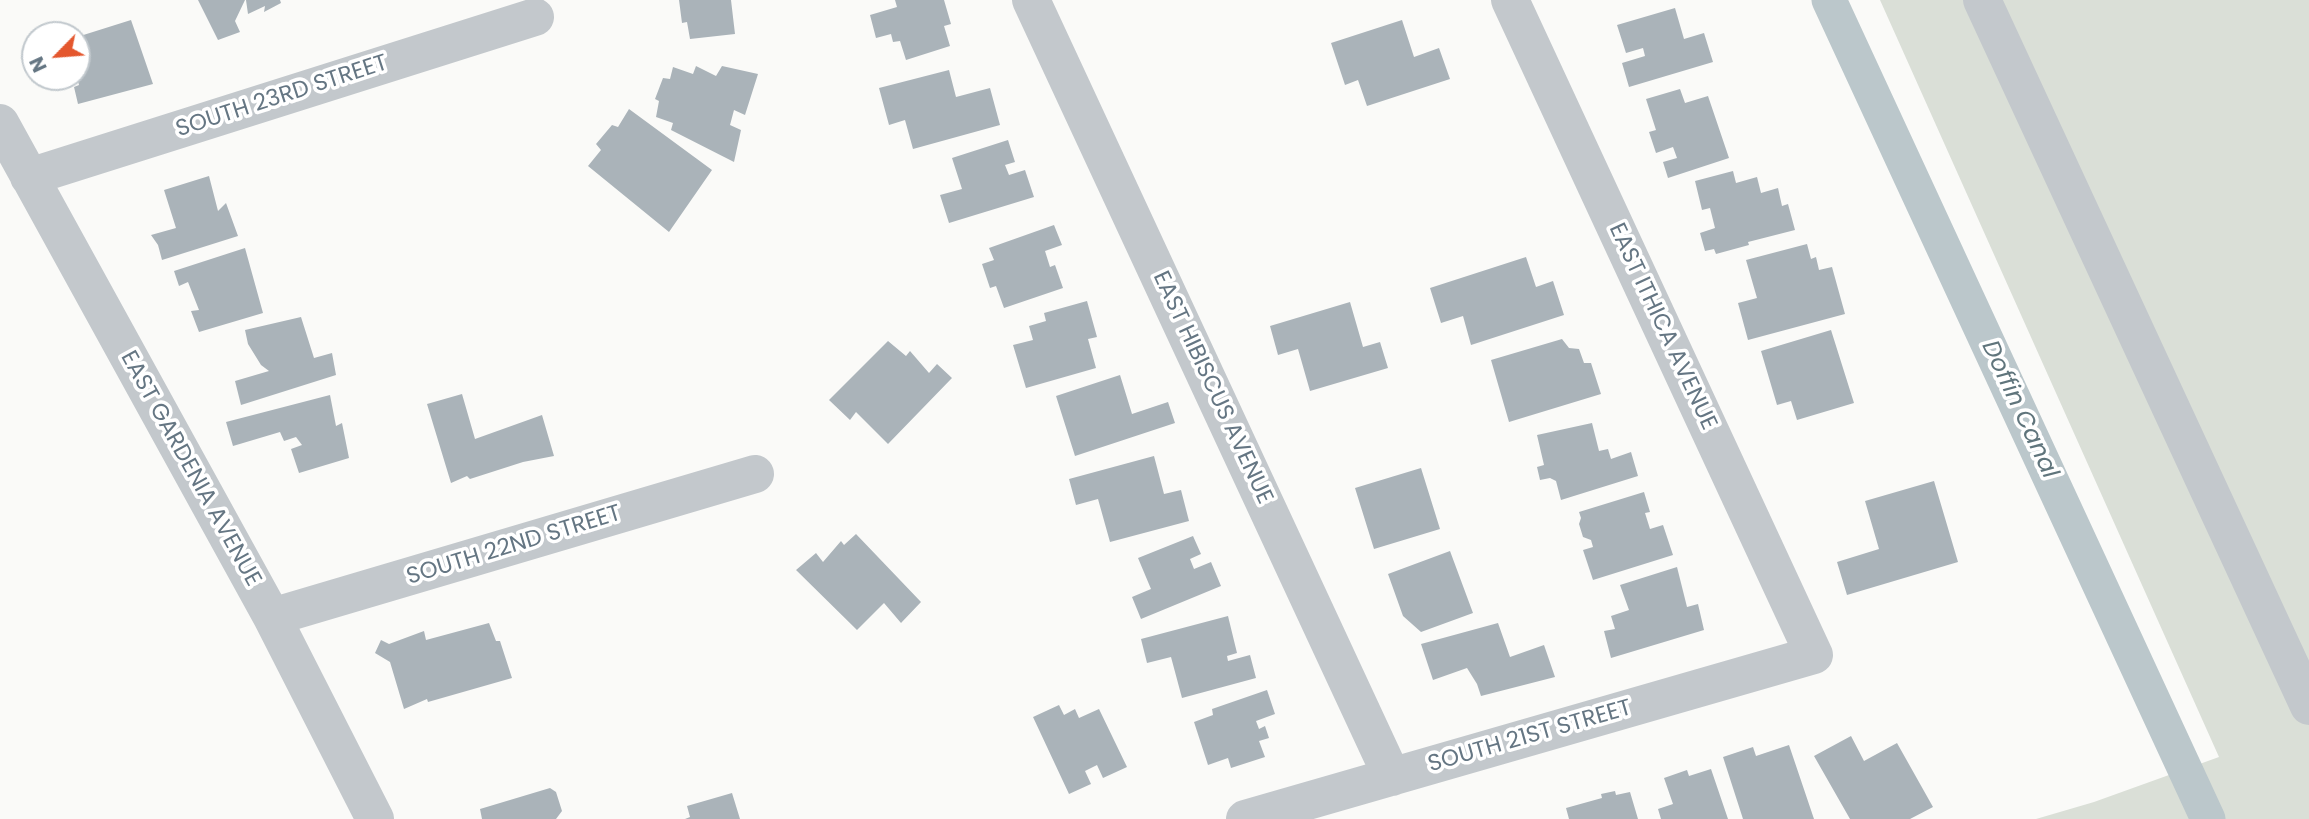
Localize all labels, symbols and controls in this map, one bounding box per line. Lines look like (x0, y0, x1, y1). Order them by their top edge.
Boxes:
north arrow (21, 21, 91, 91)
street label: SOUTH 23RD STREET (173, 50, 391, 144)
text: N (23, 52, 54, 76)
street label: EAST ITHICA AVENUE (1602, 219, 1722, 435)
street label: EAST HIBISCUS AVENUE (1146, 267, 1278, 509)
water label: Doffin Canal (1975, 336, 2063, 484)
street label: EAST GARDENIA AVENUE (114, 347, 266, 591)
street label: SOUTH 22ND STREET (404, 500, 624, 592)
street label: SOUTH 21ST STREET (1425, 695, 1635, 779)

